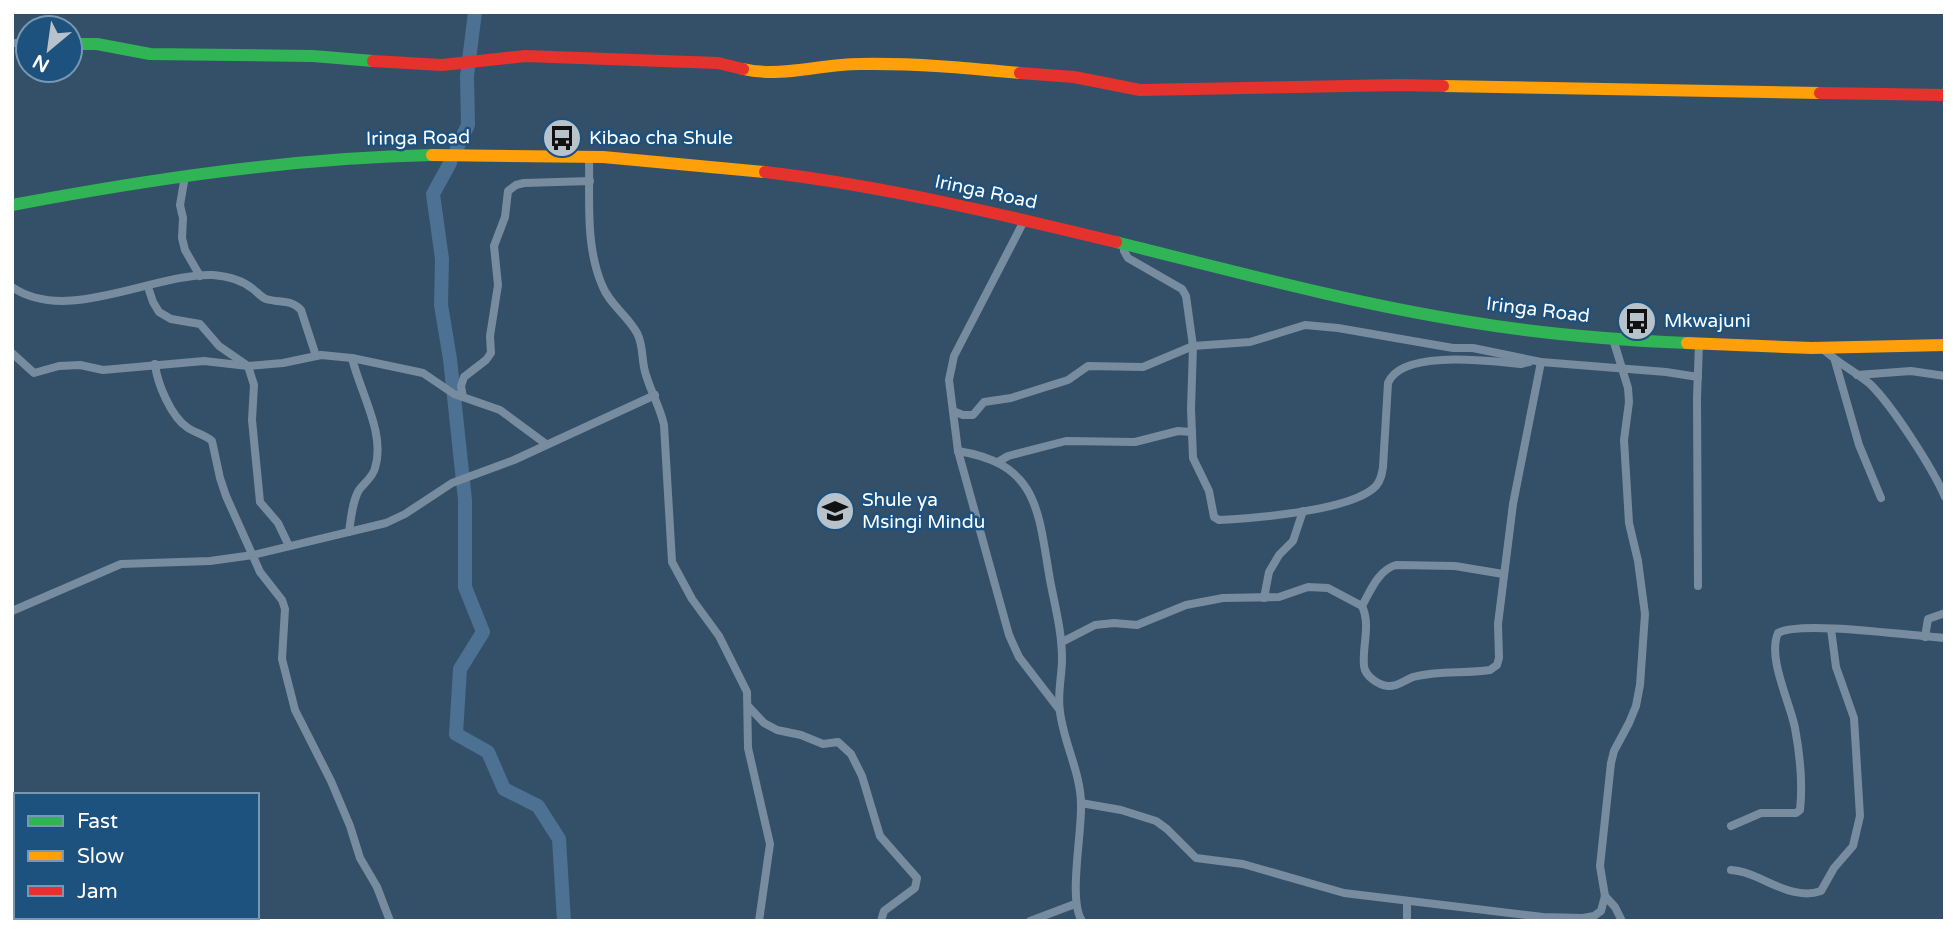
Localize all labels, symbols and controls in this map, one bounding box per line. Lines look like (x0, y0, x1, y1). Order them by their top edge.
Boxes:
north arrow (14, 14, 84, 84)
text: N (29, 50, 53, 76)
bus stop icon: Kibao cha Shule (541, 117, 583, 159)
street label: Iringa Road (366, 126, 470, 150)
place label: Kibao cha Shule (589, 127, 733, 149)
street label: Iringa Road (933, 170, 1039, 214)
street label: Iringa Road (1485, 293, 1591, 327)
bus stop icon: Mkwajuni (1616, 300, 1658, 342)
place label: Mkwajuni (1664, 310, 1751, 332)
place label: Shule ya Msingi Mindu (862, 489, 985, 533)
school or university icon: Shule ya Msingi Mindu (814, 490, 856, 532)
legend (14, 793, 259, 919)
text: Fast (77, 809, 118, 834)
text: Slow (77, 844, 125, 869)
text: Jam (77, 879, 118, 904)

